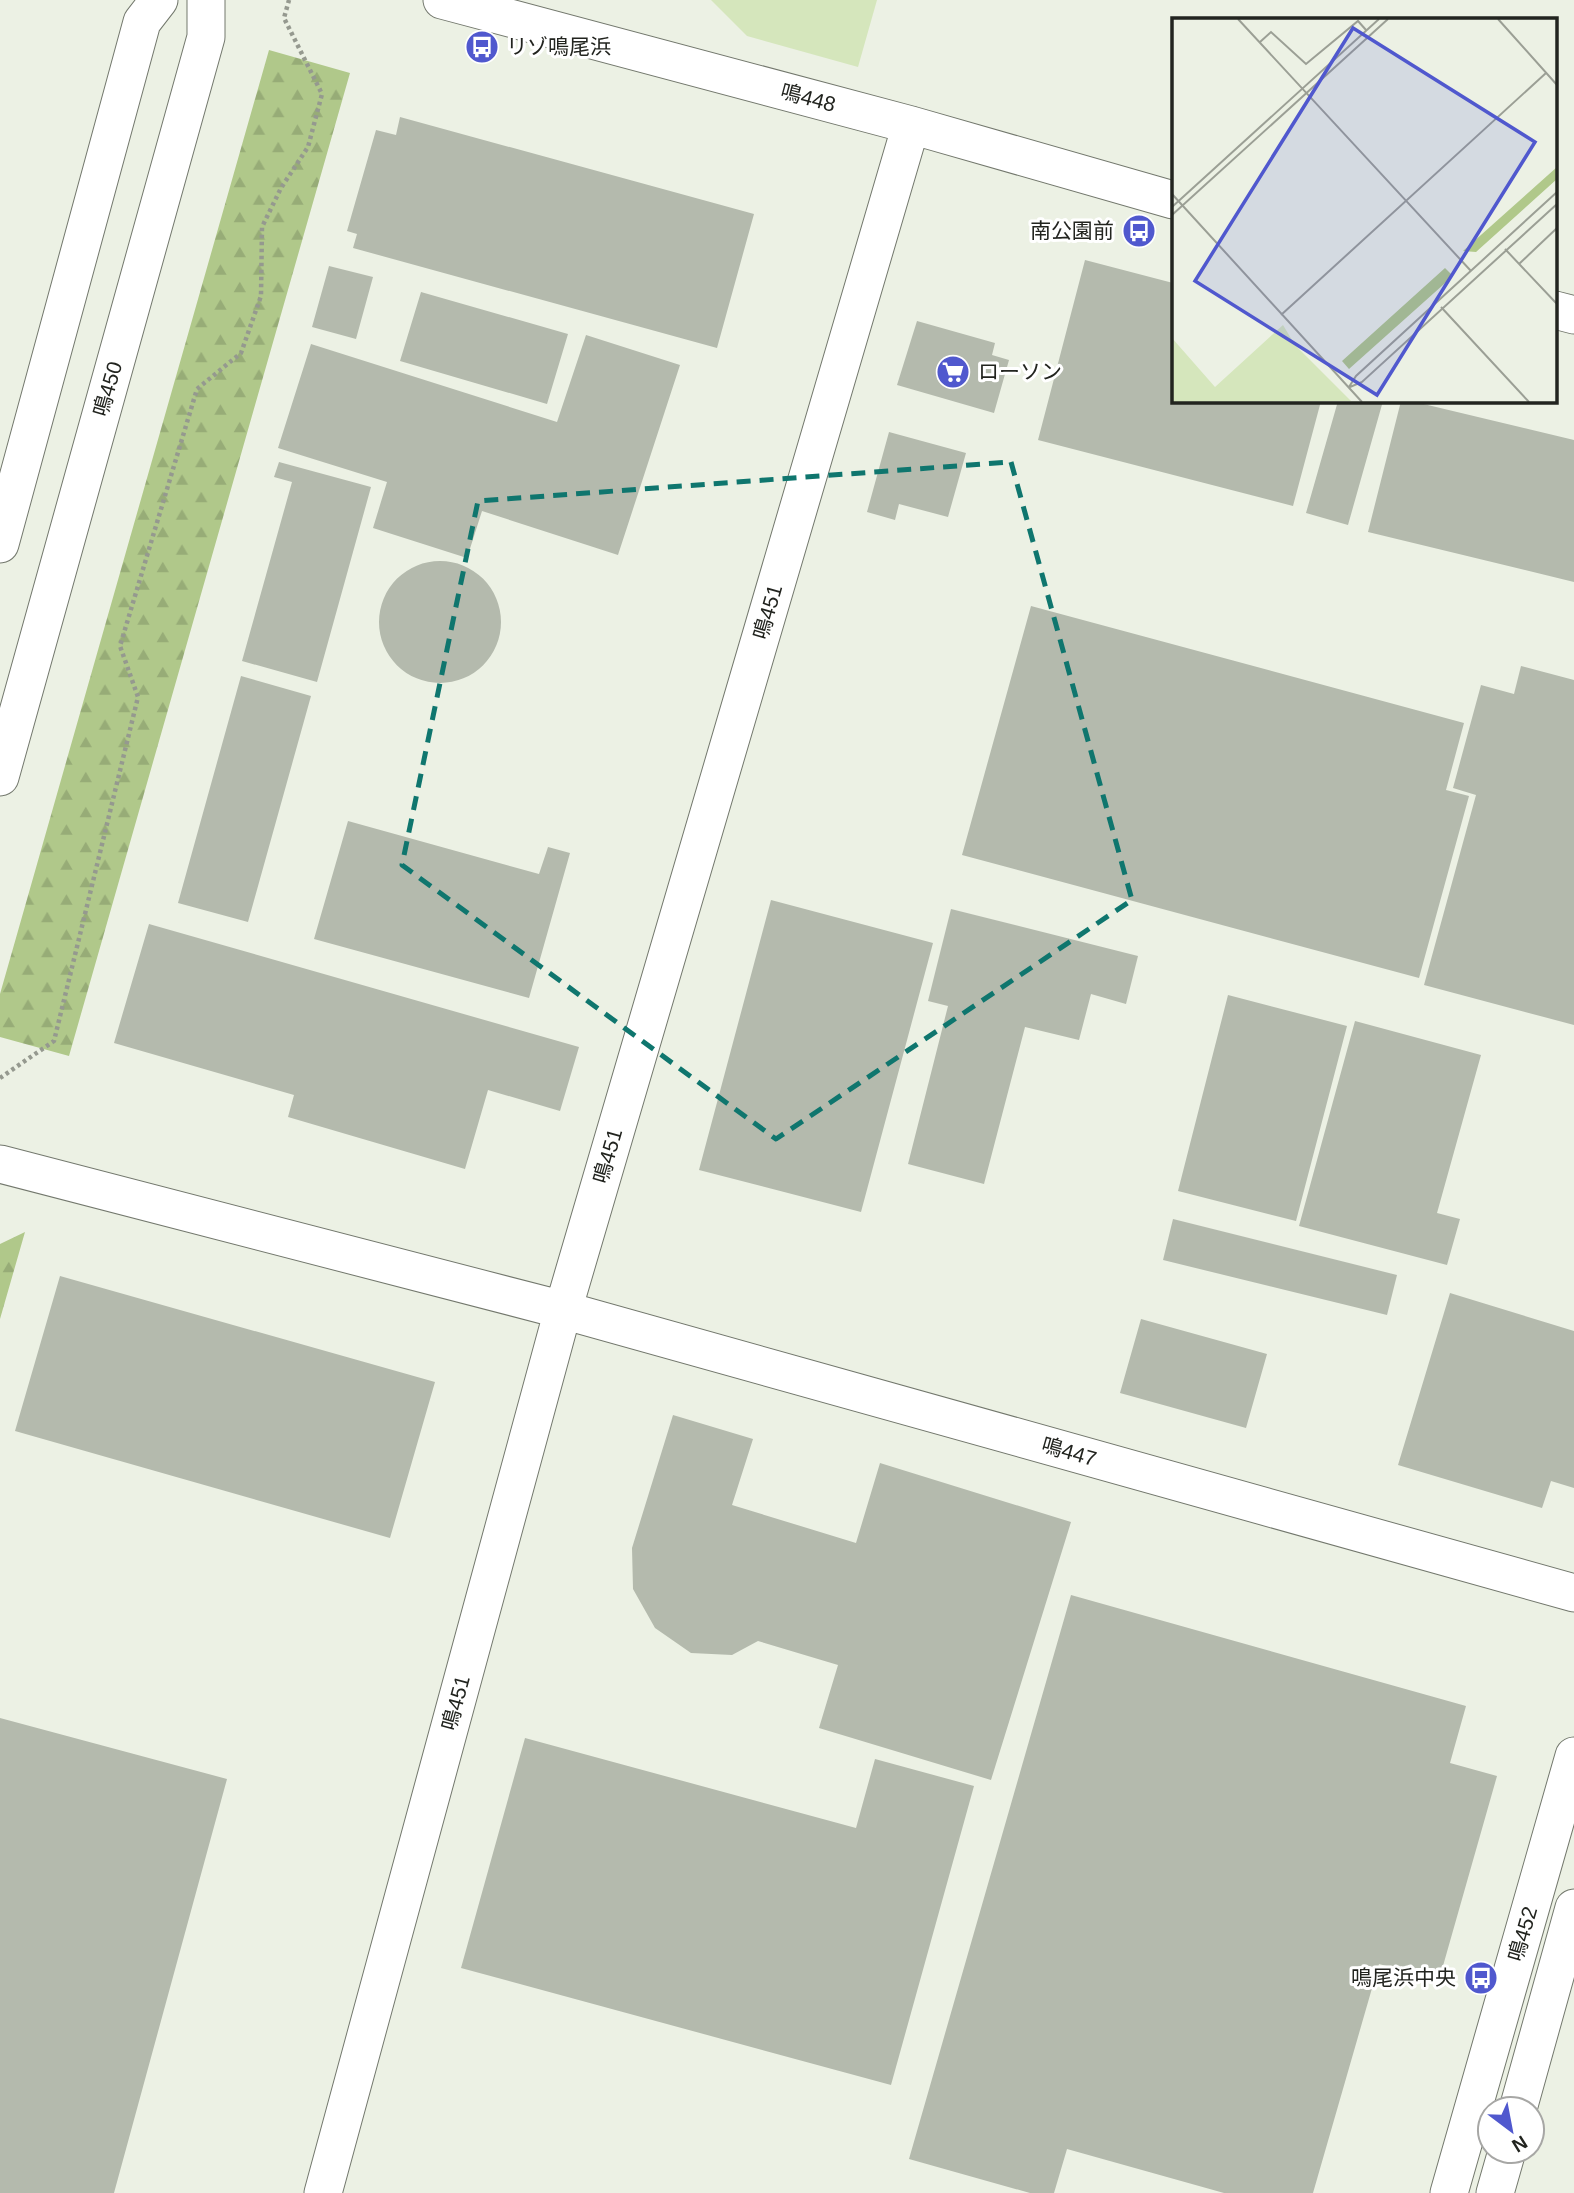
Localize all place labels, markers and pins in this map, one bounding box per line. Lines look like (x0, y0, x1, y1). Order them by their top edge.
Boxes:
bus stop icon: リゾ鳴尾浜 (463, 28, 501, 66)
place label: リゾ鳴尾浜 (506, 35, 611, 58)
bus stop icon: 南公園前 (1120, 212, 1158, 250)
place label: 南公園前 (1030, 219, 1114, 242)
supermarket icon: ローソン (934, 353, 972, 391)
place label: ローソン (978, 360, 1062, 383)
bus stop icon: 鳴尾浜中央 (1462, 1959, 1500, 1997)
place label: 鳴尾浜中央 (1351, 1966, 1456, 1989)

